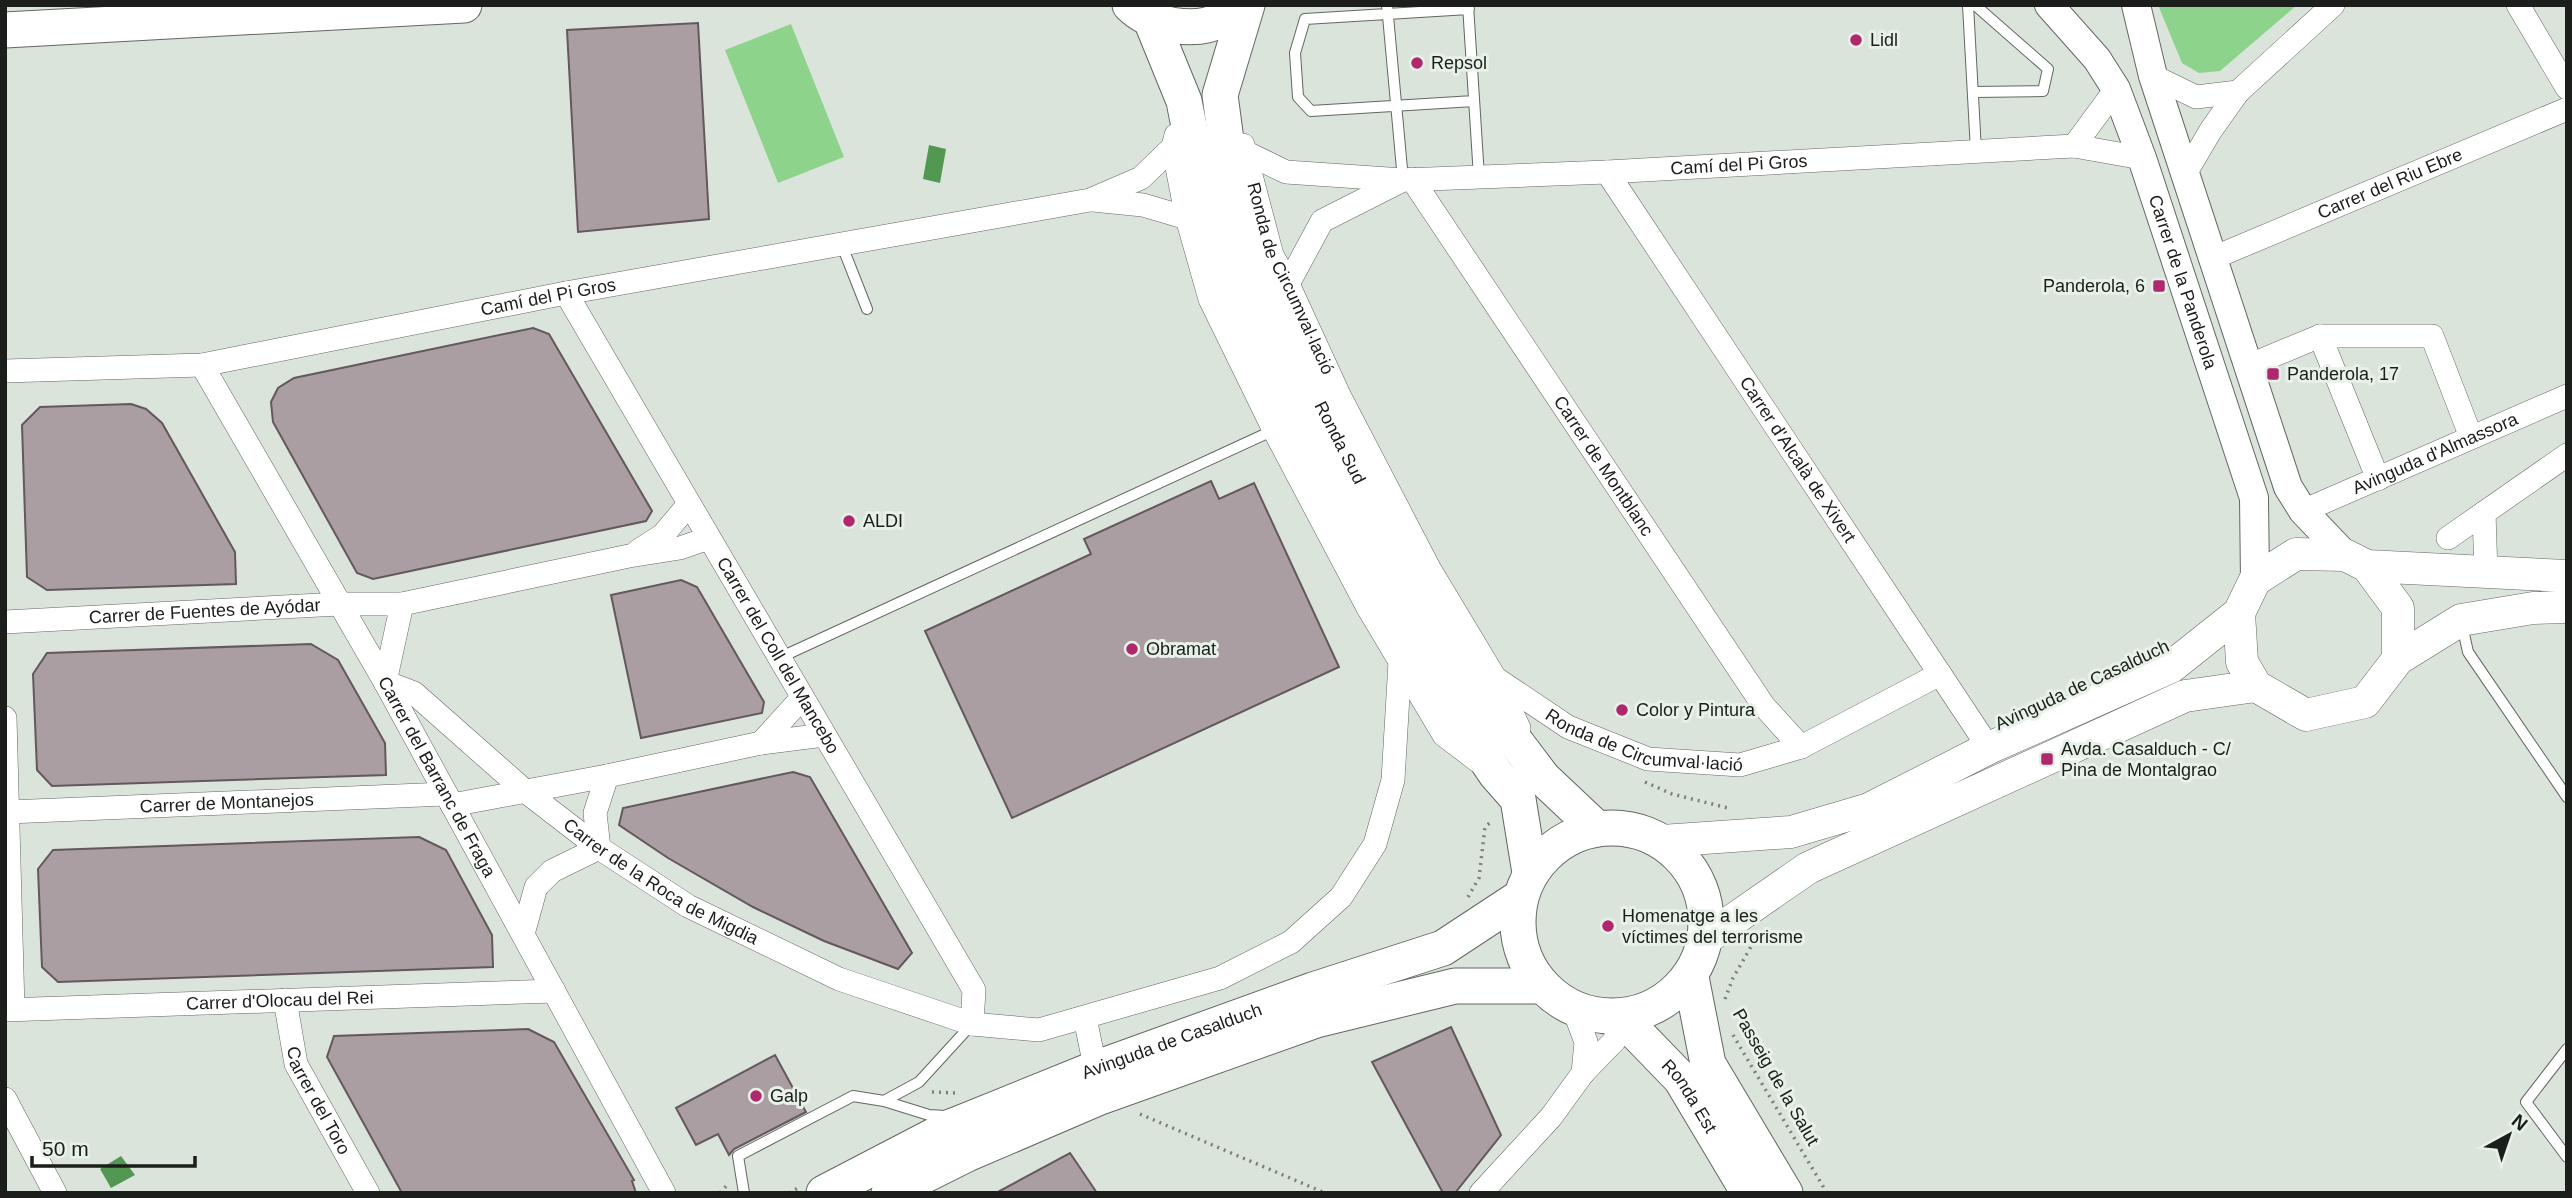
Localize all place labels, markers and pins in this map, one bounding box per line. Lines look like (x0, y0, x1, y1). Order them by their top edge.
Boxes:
place label: Lidl (1870, 30, 1898, 50)
marker: Lidl (1848, 32, 1864, 48)
place label: Repsol (1431, 53, 1487, 73)
marker: Repsol (1409, 55, 1425, 71)
place label: Panderola, 6 (2043, 276, 2145, 296)
marker: Panderola, 6 (2151, 278, 2167, 294)
place label: Panderola, 17 (2287, 364, 2399, 384)
marker: Panderola, 17 (2265, 366, 2281, 382)
place label: ALDI (863, 511, 903, 531)
marker: ALDI (841, 513, 857, 529)
place label: Obramat (1146, 639, 1216, 659)
marker: Obramat (1124, 641, 1140, 657)
place label: Color y Pintura (1636, 700, 1756, 720)
marker: Color y Pintura (1614, 702, 1630, 718)
place label: Avda. Casalduch - C/ Pina de Montalgrao (2061, 739, 2231, 780)
marker: Avda. Casalduch - C/ Pina de Montalgrao (2039, 751, 2055, 767)
place label: Homenatge a les víctimes del terrorisme (1622, 906, 1803, 947)
marker: Homenatge a les víctimes del terrorisme (1600, 918, 1616, 934)
place label: Galp (770, 1086, 808, 1106)
marker: Galp (748, 1088, 764, 1104)

